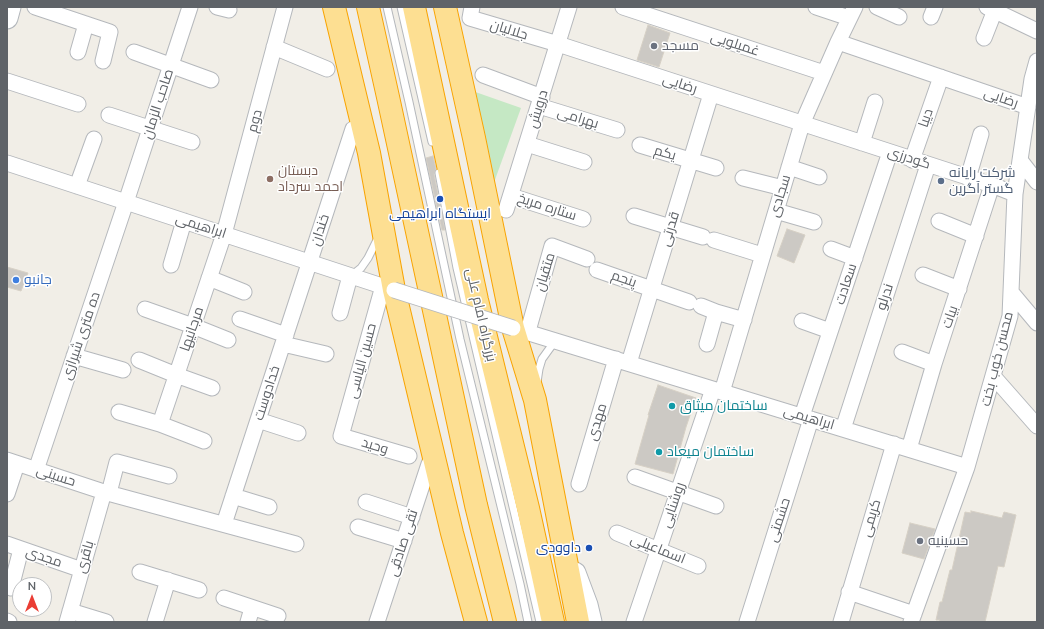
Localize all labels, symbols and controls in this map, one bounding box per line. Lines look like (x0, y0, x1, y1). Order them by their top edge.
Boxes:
street label: جلالیان (488, 16, 530, 44)
street label: غمیلویی (708, 28, 762, 60)
place label: مسجد (662, 38, 699, 54)
marker: مسجد (649, 41, 659, 51)
street label: صاحب الزمان (139, 67, 177, 141)
street label: رضایی (661, 71, 699, 97)
street label: رضایی (982, 84, 1020, 112)
street label: درویش (524, 88, 552, 130)
street label: بهرامی (555, 104, 601, 132)
street label: دیبا (915, 106, 937, 130)
street label: دوم (244, 108, 266, 134)
street label: یکم (652, 142, 678, 164)
street label: گودرزی (885, 143, 933, 173)
place label: دبستان احمد سرداد (278, 163, 343, 196)
place label: شرکت رایانه گستر آگرین (949, 165, 1016, 198)
street label: سجادی (766, 173, 794, 219)
marker: دبستان احمد سرداد (265, 174, 275, 184)
marker: شرکت رایانه گستر آگرین (936, 176, 946, 186)
street label: ستاره مریخ (515, 190, 579, 224)
marker: ایستگاه ابراهیمی (435, 194, 445, 204)
place label: ایستگاه ابراهیمی (389, 206, 491, 222)
street label: قدرتی (657, 209, 683, 249)
street label: ابراهیمی (173, 210, 229, 242)
street label: خندان (307, 212, 333, 248)
street label: متقیان (531, 251, 559, 293)
street label: سعادت (831, 261, 861, 307)
street label: بزرگراه امام علی (462, 267, 500, 363)
street label: پنجم (609, 267, 639, 291)
place label: جانبو (24, 272, 52, 288)
marker: جانبو (11, 275, 21, 285)
street label: ندرلو (873, 282, 897, 312)
street label: ده متری شیرازی (58, 290, 104, 382)
street label: بیات (938, 303, 962, 331)
street label: مرجانیها (177, 304, 207, 354)
street label: محسن خوب بخت (977, 310, 1017, 408)
street label: حسین الیاسی (344, 322, 380, 400)
street label: خدادوست (250, 364, 284, 422)
place label: ساختمان میثاق (680, 398, 768, 414)
street label: مهدی (583, 401, 611, 443)
marker: ساختمان میثاق (667, 401, 677, 411)
street label: ابراهیمی (781, 402, 837, 434)
street label: وحید (360, 434, 390, 458)
place label: ساختمان میعاد (667, 444, 754, 460)
marker: ساختمان میعاد (654, 447, 664, 457)
street label: حسینی (34, 462, 78, 490)
street label: روشنایی (657, 480, 689, 530)
street label: حشمتی (764, 496, 794, 544)
street label: کریمی (857, 497, 885, 539)
street label: تقی صادقی (384, 508, 422, 578)
street label: اسماعیلی (628, 530, 688, 568)
place label: حسینیه (928, 533, 968, 549)
marker: حسینیه (915, 536, 925, 546)
street label: باقری (72, 539, 98, 575)
place label: داوودی (536, 540, 581, 556)
street label: مجدی (24, 543, 64, 571)
marker: داوودی (584, 543, 594, 553)
north arrow (12, 577, 52, 617)
text: N (28, 579, 36, 593)

